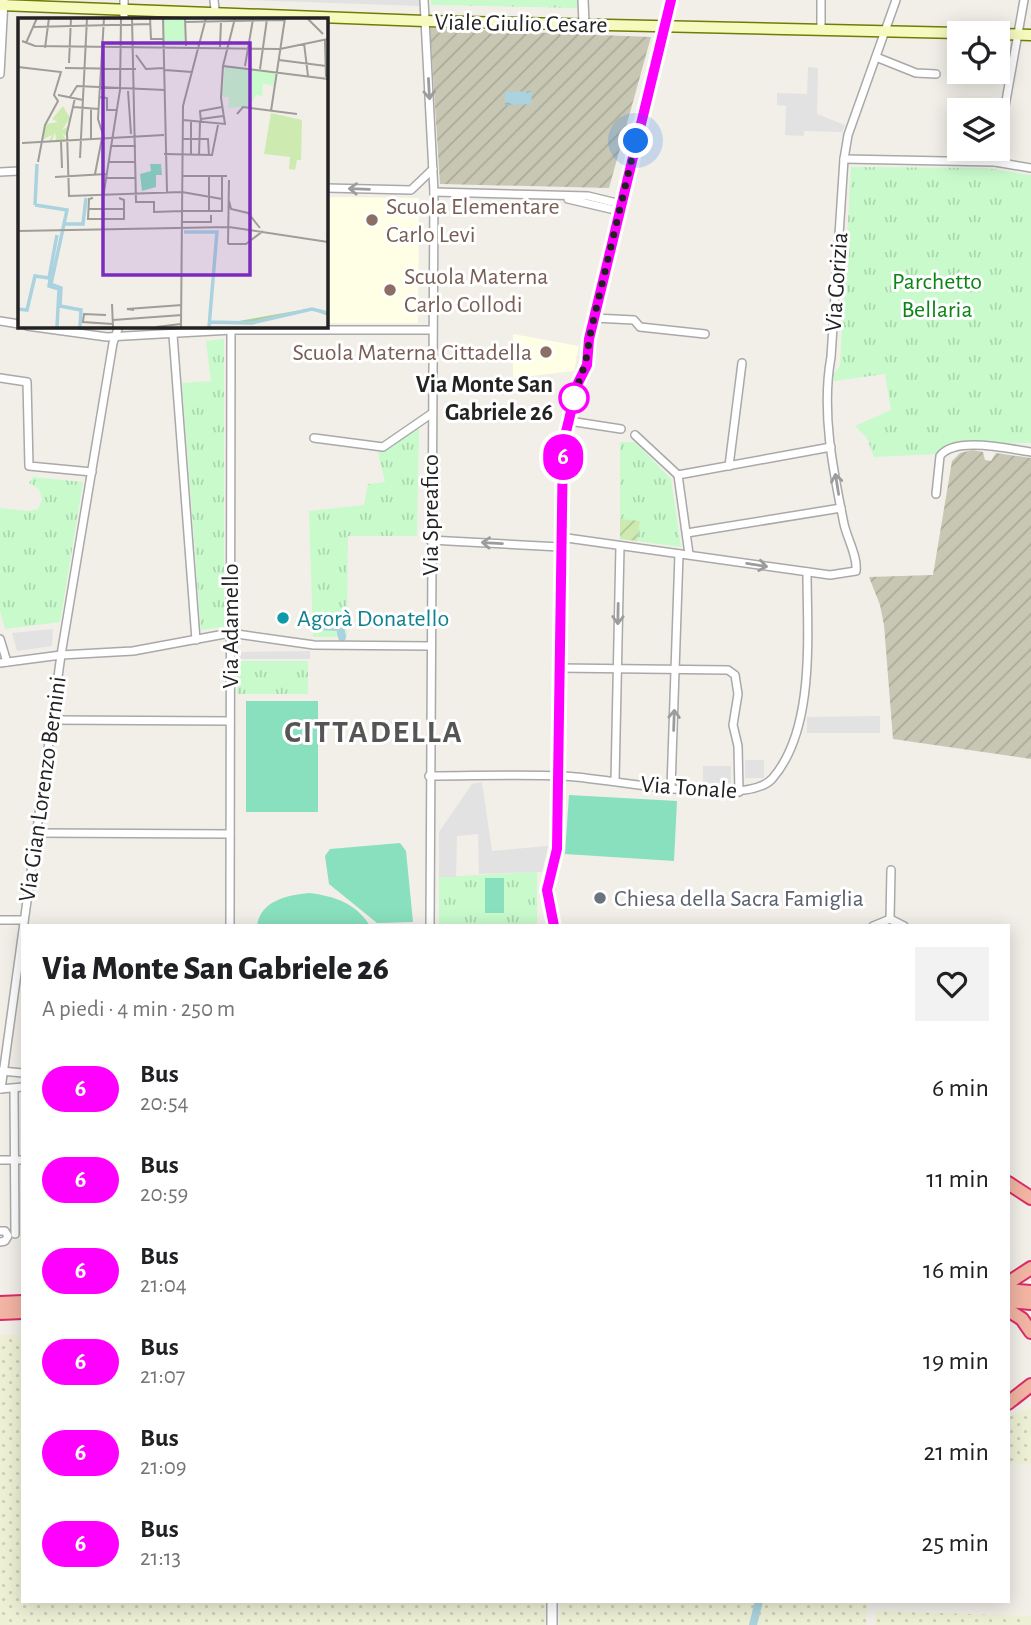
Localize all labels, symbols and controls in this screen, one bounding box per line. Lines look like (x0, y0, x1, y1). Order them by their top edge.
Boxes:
street label: Viale Giulio Cesare (434, 10, 608, 38)
inset map (18, 18, 327, 327)
map controls (947, 21, 1010, 161)
button: locate (947, 21, 1010, 84)
one-way arrow (422, 77, 435, 100)
button: layers (947, 98, 1010, 161)
your location (618, 123, 653, 158)
one-way arrow (348, 182, 371, 195)
place label: Scuola Elementare Carlo Levi (386, 195, 560, 247)
marker: Scuola Elementare Carlo Levi (364, 212, 380, 228)
street label: Via Gorizia (822, 231, 852, 333)
place label: Scuola Materna Carlo Collodi (404, 265, 548, 317)
park label: Parchetto Bellaria (892, 270, 982, 322)
marker: Scuola Materna Carlo Collodi (382, 282, 398, 298)
place label: Scuola Materna Cittadella (292, 341, 532, 365)
marker: Scuola Materna Cittadella (538, 344, 554, 360)
place label: Via Monte San Gabriele 26 (416, 373, 553, 425)
marker: Via Monte San Gabriele 26 (559, 383, 589, 413)
line badge: 6 (540, 434, 586, 480)
text: 6 (557, 445, 569, 469)
street label: Via Spreafico (419, 454, 443, 576)
one-way arrow (830, 473, 843, 496)
one-way arrow (480, 537, 503, 550)
one-way arrow (745, 559, 768, 572)
street label: Via Adamello (219, 563, 243, 689)
one-way arrow (612, 602, 625, 625)
place label: Agorà Donatello (297, 607, 449, 631)
marker: Agorà Donatello (275, 610, 291, 626)
street label: Via Gian Lorenzo Bernini (15, 675, 71, 903)
one-way arrow (668, 708, 681, 731)
district label: CITTADELLA (284, 716, 464, 748)
street label: Via Tonale (640, 773, 738, 803)
place label: Chiesa della Sacra Famiglia (614, 887, 864, 911)
marker: Chiesa della Sacra Famiglia (592, 890, 608, 906)
button: heart (915, 947, 989, 1021)
text: Via Monte San Gabriele 26 (42, 953, 389, 986)
text: A piedi · 4 min · 250 m (42, 998, 235, 1021)
text: Bus (140, 1061, 179, 1087)
text: 6 min (932, 1075, 989, 1101)
text: 6 (75, 1077, 86, 1101)
text: 20:54 (140, 1092, 189, 1115)
text: Bus (140, 1152, 179, 1178)
text: 11 min (926, 1166, 989, 1192)
text: 6 (75, 1168, 86, 1192)
text: 20:59 (140, 1183, 188, 1206)
text: Bus (140, 1243, 179, 1269)
text: 16 min (923, 1257, 989, 1283)
text: 6 (75, 1259, 86, 1283)
text: 21:04 (140, 1274, 187, 1297)
text: Bus (140, 1334, 179, 1360)
text: 19 min (923, 1348, 989, 1374)
text: 6 (75, 1350, 86, 1374)
text: 21:07 (140, 1365, 185, 1388)
text: Bus (140, 1425, 179, 1451)
text: 21 min (923, 1439, 989, 1465)
text: 6 (75, 1441, 86, 1465)
text: 21:09 (140, 1456, 187, 1479)
text: Bus (140, 1516, 179, 1542)
text: 25 min (922, 1530, 989, 1556)
text: 6 (75, 1532, 86, 1556)
text: 21:13 (140, 1547, 181, 1570)

